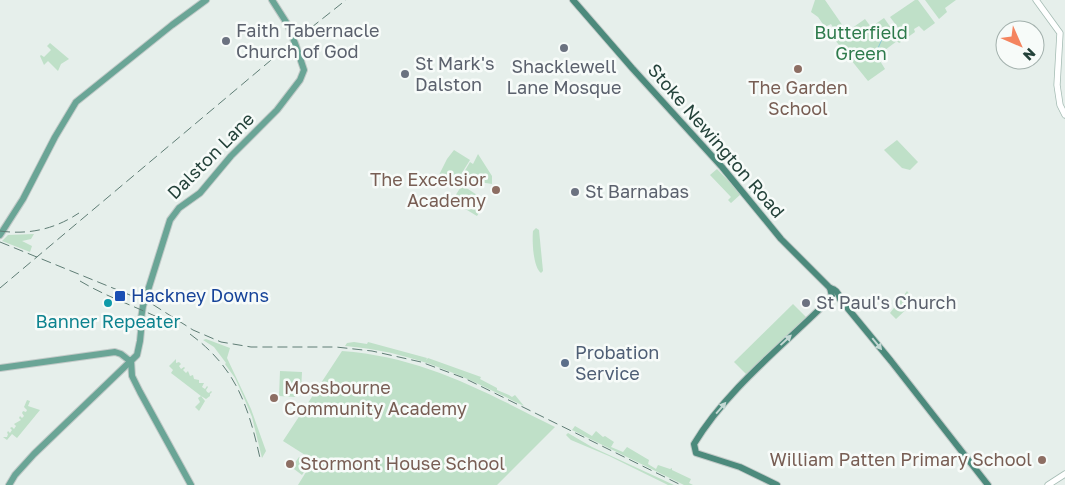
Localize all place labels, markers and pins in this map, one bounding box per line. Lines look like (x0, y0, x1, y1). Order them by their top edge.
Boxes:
place label: Faith Tabernacle Church of God (236, 19, 379, 62)
marker: Faith Tabernacle Church of God (220, 35, 232, 47)
marker: Shacklewell Lane Mosque (558, 42, 570, 54)
place label: St Mark's Dalston (415, 52, 495, 95)
place label: Shacklewell Lane Mosque (507, 55, 621, 98)
marker: The Garden School (792, 63, 804, 75)
marker: St Mark's Dalston (399, 68, 411, 80)
place label: The Garden School (748, 76, 848, 119)
place label: The Excelsior Academy (370, 168, 486, 211)
place label: St Barnabas (585, 180, 689, 202)
marker: The Excelsior Academy (490, 184, 502, 196)
marker: St Barnabas (569, 186, 581, 198)
place label: Hackney Downs (131, 284, 269, 306)
marker: Hackney Downs (113, 289, 127, 303)
place label: St Paul's Church (816, 291, 957, 313)
marker: Banner Repeater (102, 297, 114, 309)
marker: St Paul's Church (800, 297, 812, 309)
place label: Banner Repeater (36, 310, 181, 332)
place label: Probation Service (575, 341, 659, 384)
marker: Probation Service (559, 357, 571, 369)
place label: Mossbourne Community Academy (284, 376, 467, 419)
marker: Mossbourne Community Academy (268, 392, 280, 404)
place label: William Patten Primary School (769, 448, 1032, 470)
place label: Stormont House School (300, 452, 505, 474)
marker: William Patten Primary School (1036, 454, 1048, 466)
marker: Stormont House School (284, 458, 296, 470)

